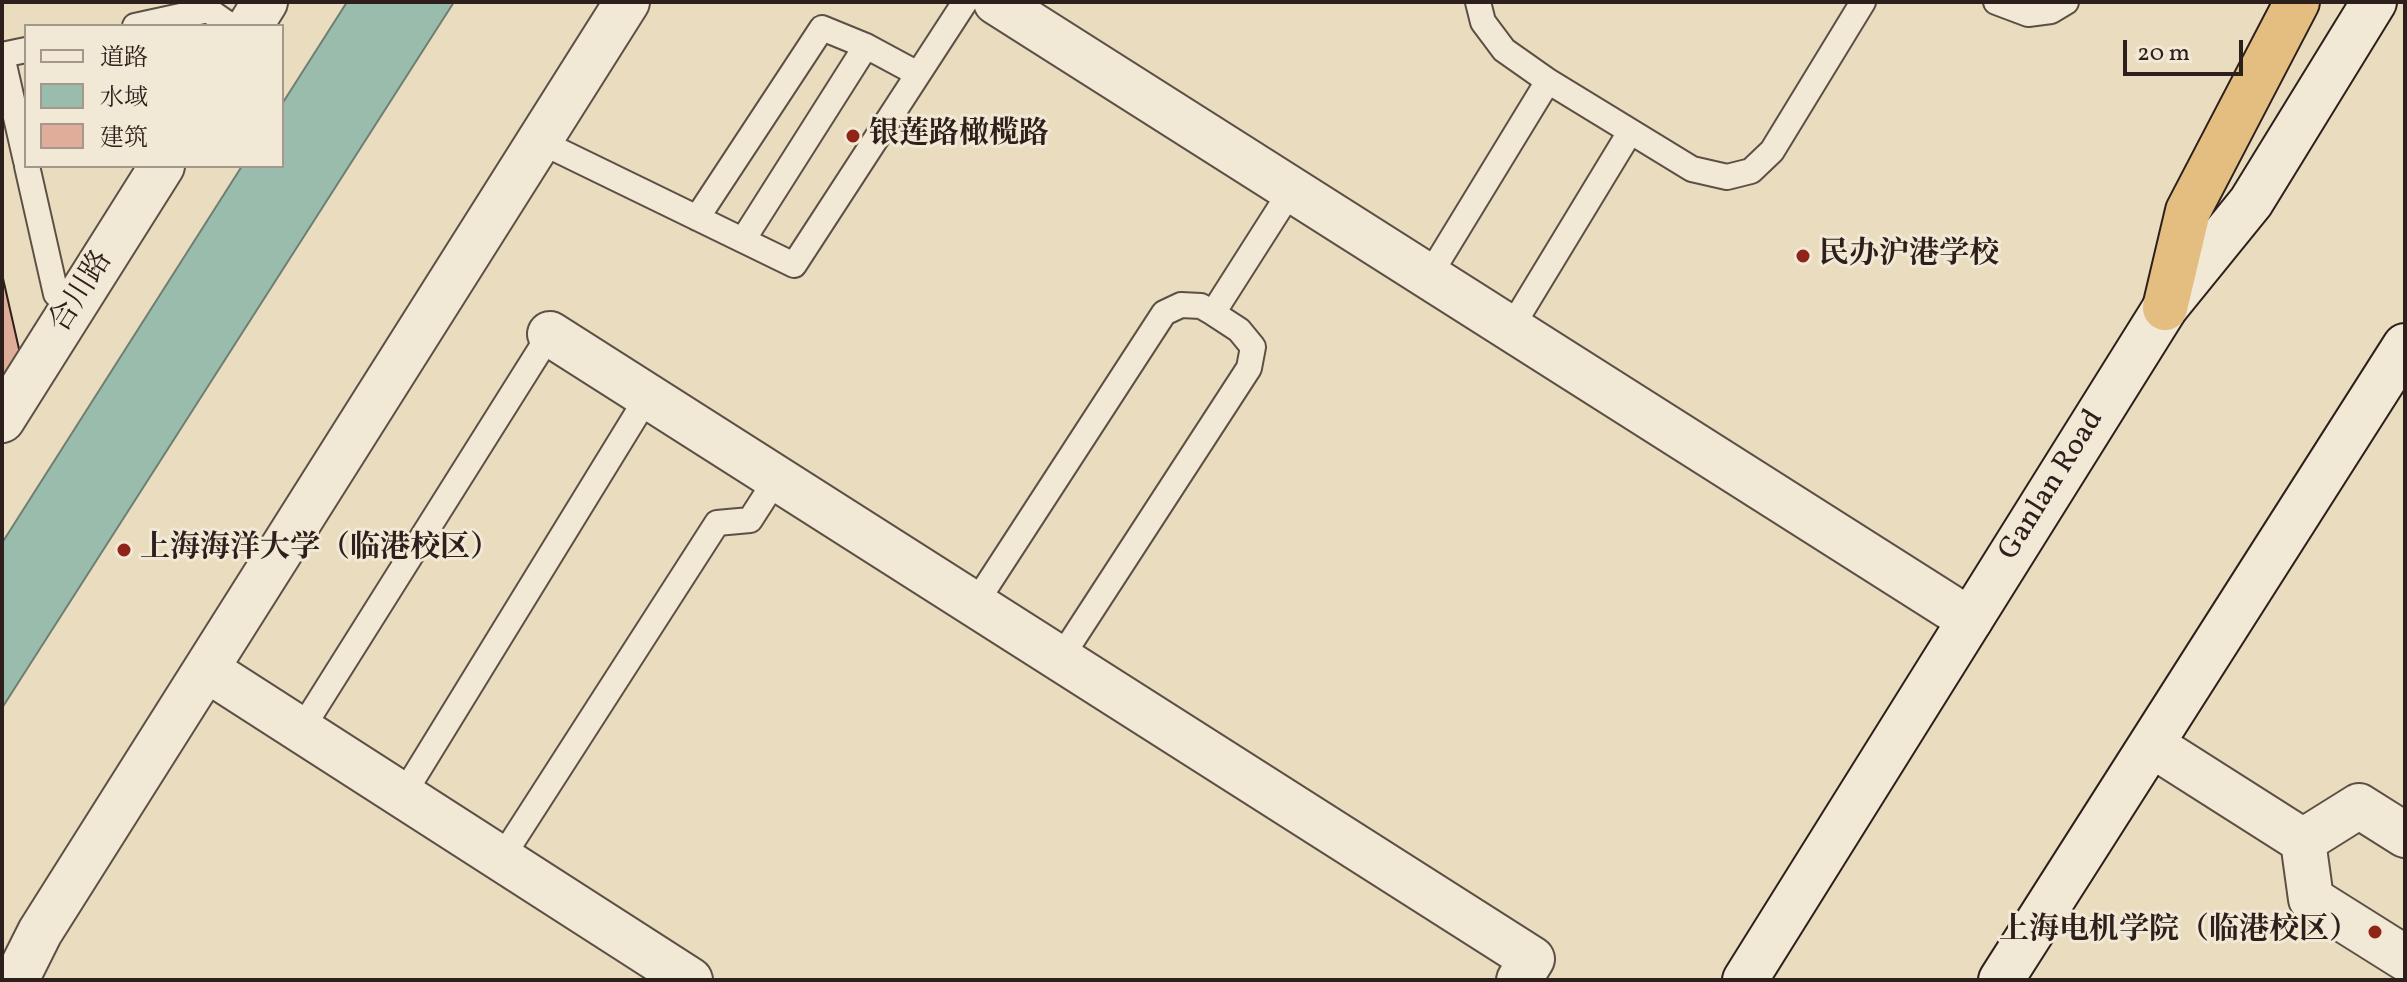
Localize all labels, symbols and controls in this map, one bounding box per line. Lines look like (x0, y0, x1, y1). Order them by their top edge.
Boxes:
legend (24, 24, 284, 168)
scale bar (2127, 24, 2247, 74)
text: 20 m (2137, 37, 2190, 71)
text: 道路 (100, 42, 148, 76)
text: 水域 (100, 82, 148, 116)
place label: 银莲路橄榄路 (869, 118, 1049, 154)
text: 建筑 (100, 122, 148, 156)
marker: 银莲路橄榄路 (844, 127, 862, 145)
place label: 民办沪港学校 (1819, 238, 1999, 274)
street label: 合川路 (44, 245, 122, 341)
marker: 民办沪港学校 (1794, 247, 1812, 265)
street label: Ganlan Road (1993, 404, 2113, 568)
place label: 上海海洋大学（临港校区） (140, 532, 500, 568)
marker: 上海海洋大学（临港校区） (115, 541, 133, 559)
place label: 上海电机学院（临港校区） (1999, 914, 2359, 950)
marker: 上海电机学院（临港校区） (2366, 923, 2384, 941)

